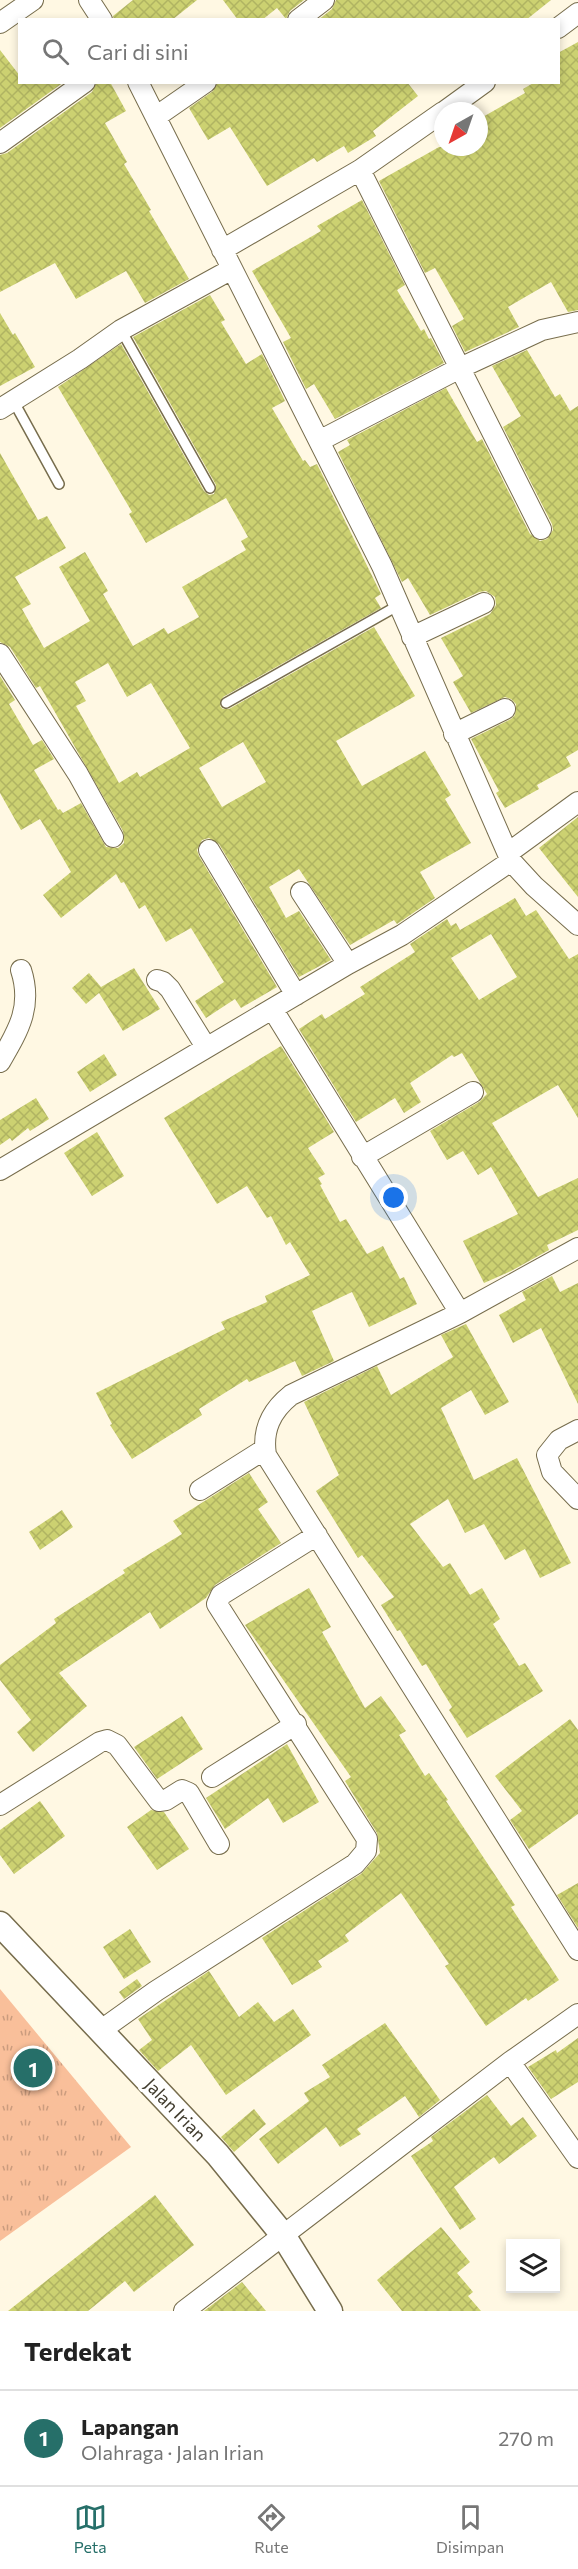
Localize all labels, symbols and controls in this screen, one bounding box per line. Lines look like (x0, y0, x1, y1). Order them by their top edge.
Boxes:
search box (18, 18, 560, 84)
icon: search (39, 35, 72, 68)
text: Cari di sini (87, 38, 189, 65)
north arrow (434, 102, 488, 156)
your location (379, 1183, 408, 1212)
pin: 1 (14, 2046, 52, 2090)
street label: Jalan Irian (140, 2073, 211, 2145)
map controls (506, 2239, 560, 2293)
button: layers (506, 2239, 560, 2293)
text: Terdekat (24, 2335, 131, 2366)
text: Lapangan (81, 2413, 179, 2440)
text: 1 (39, 2426, 48, 2450)
text: 270 m (498, 2426, 554, 2450)
text: Olahraga · Jalan Irian (81, 2440, 264, 2464)
tab: Peta (74, 2501, 107, 2556)
tab: Rute (254, 2501, 289, 2556)
tab: Disimpan (436, 2501, 504, 2556)

